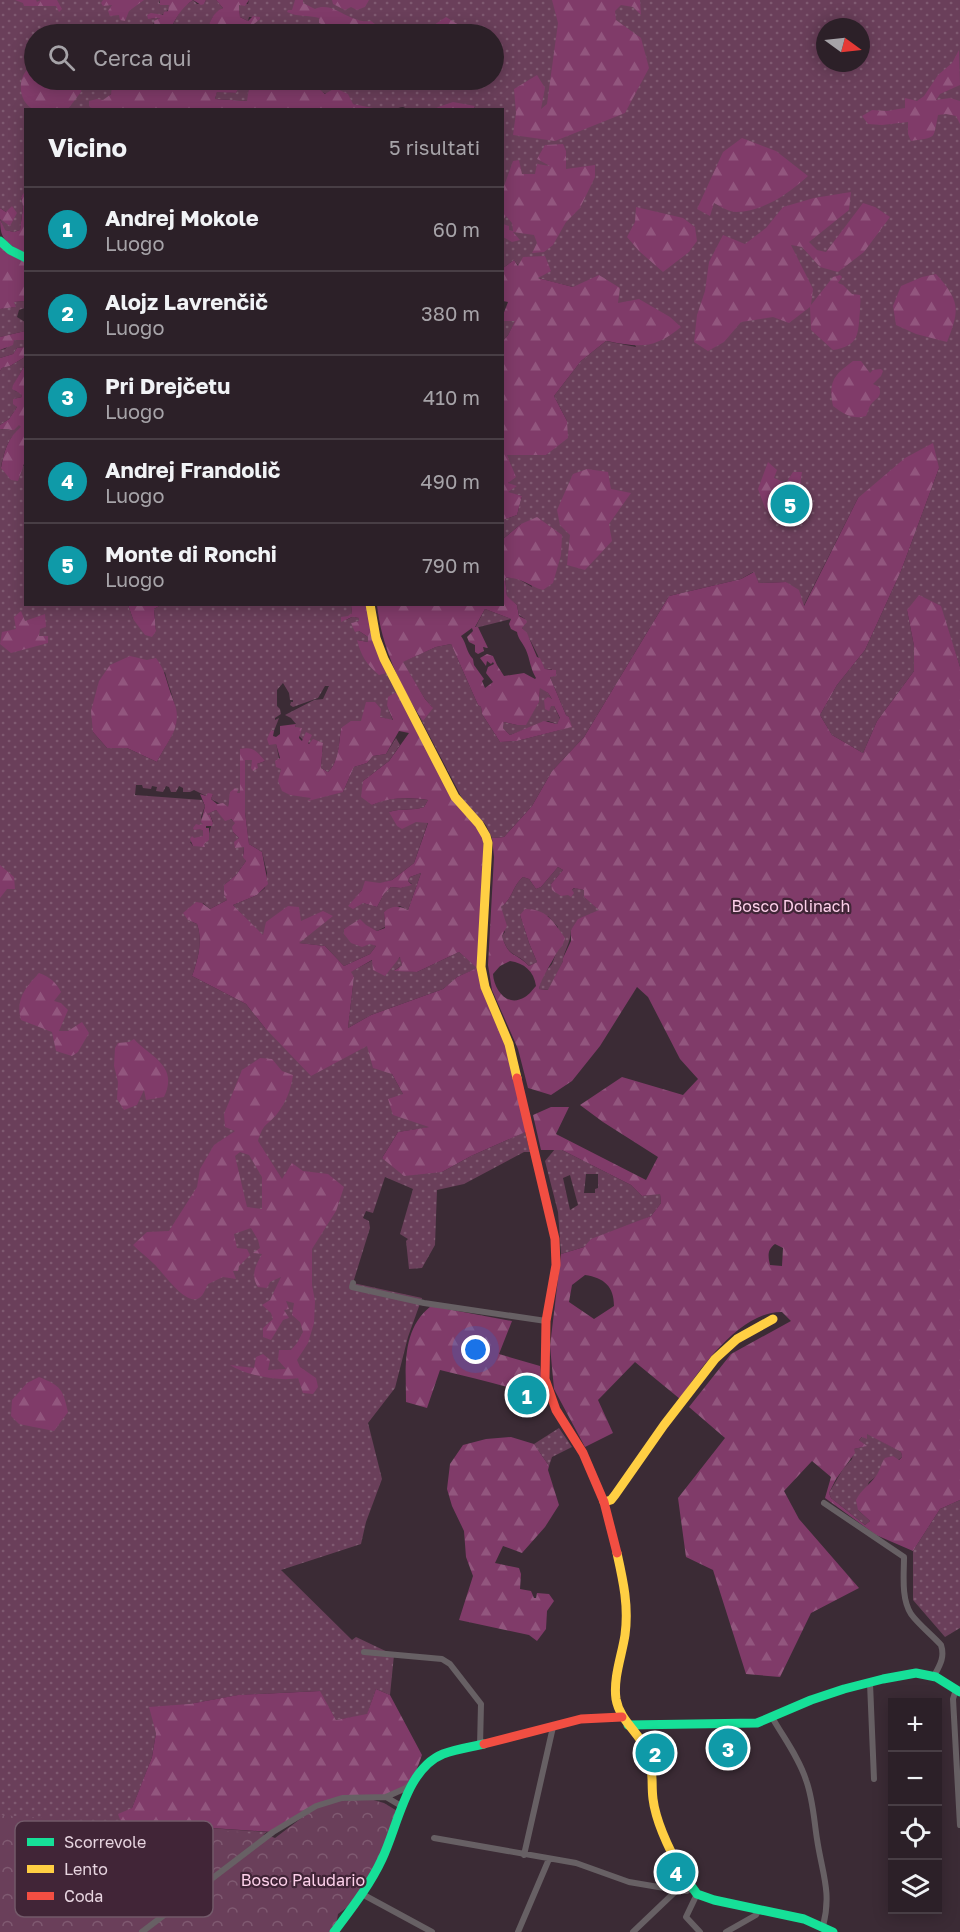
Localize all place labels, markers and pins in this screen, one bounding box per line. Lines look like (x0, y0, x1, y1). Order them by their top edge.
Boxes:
pin: 5 (770, 482, 810, 526)
pin: 1 (508, 1372, 546, 1418)
pin: 3 (708, 1726, 748, 1770)
pin: 2 (636, 1730, 674, 1776)
pin: 4 (656, 1850, 696, 1894)

